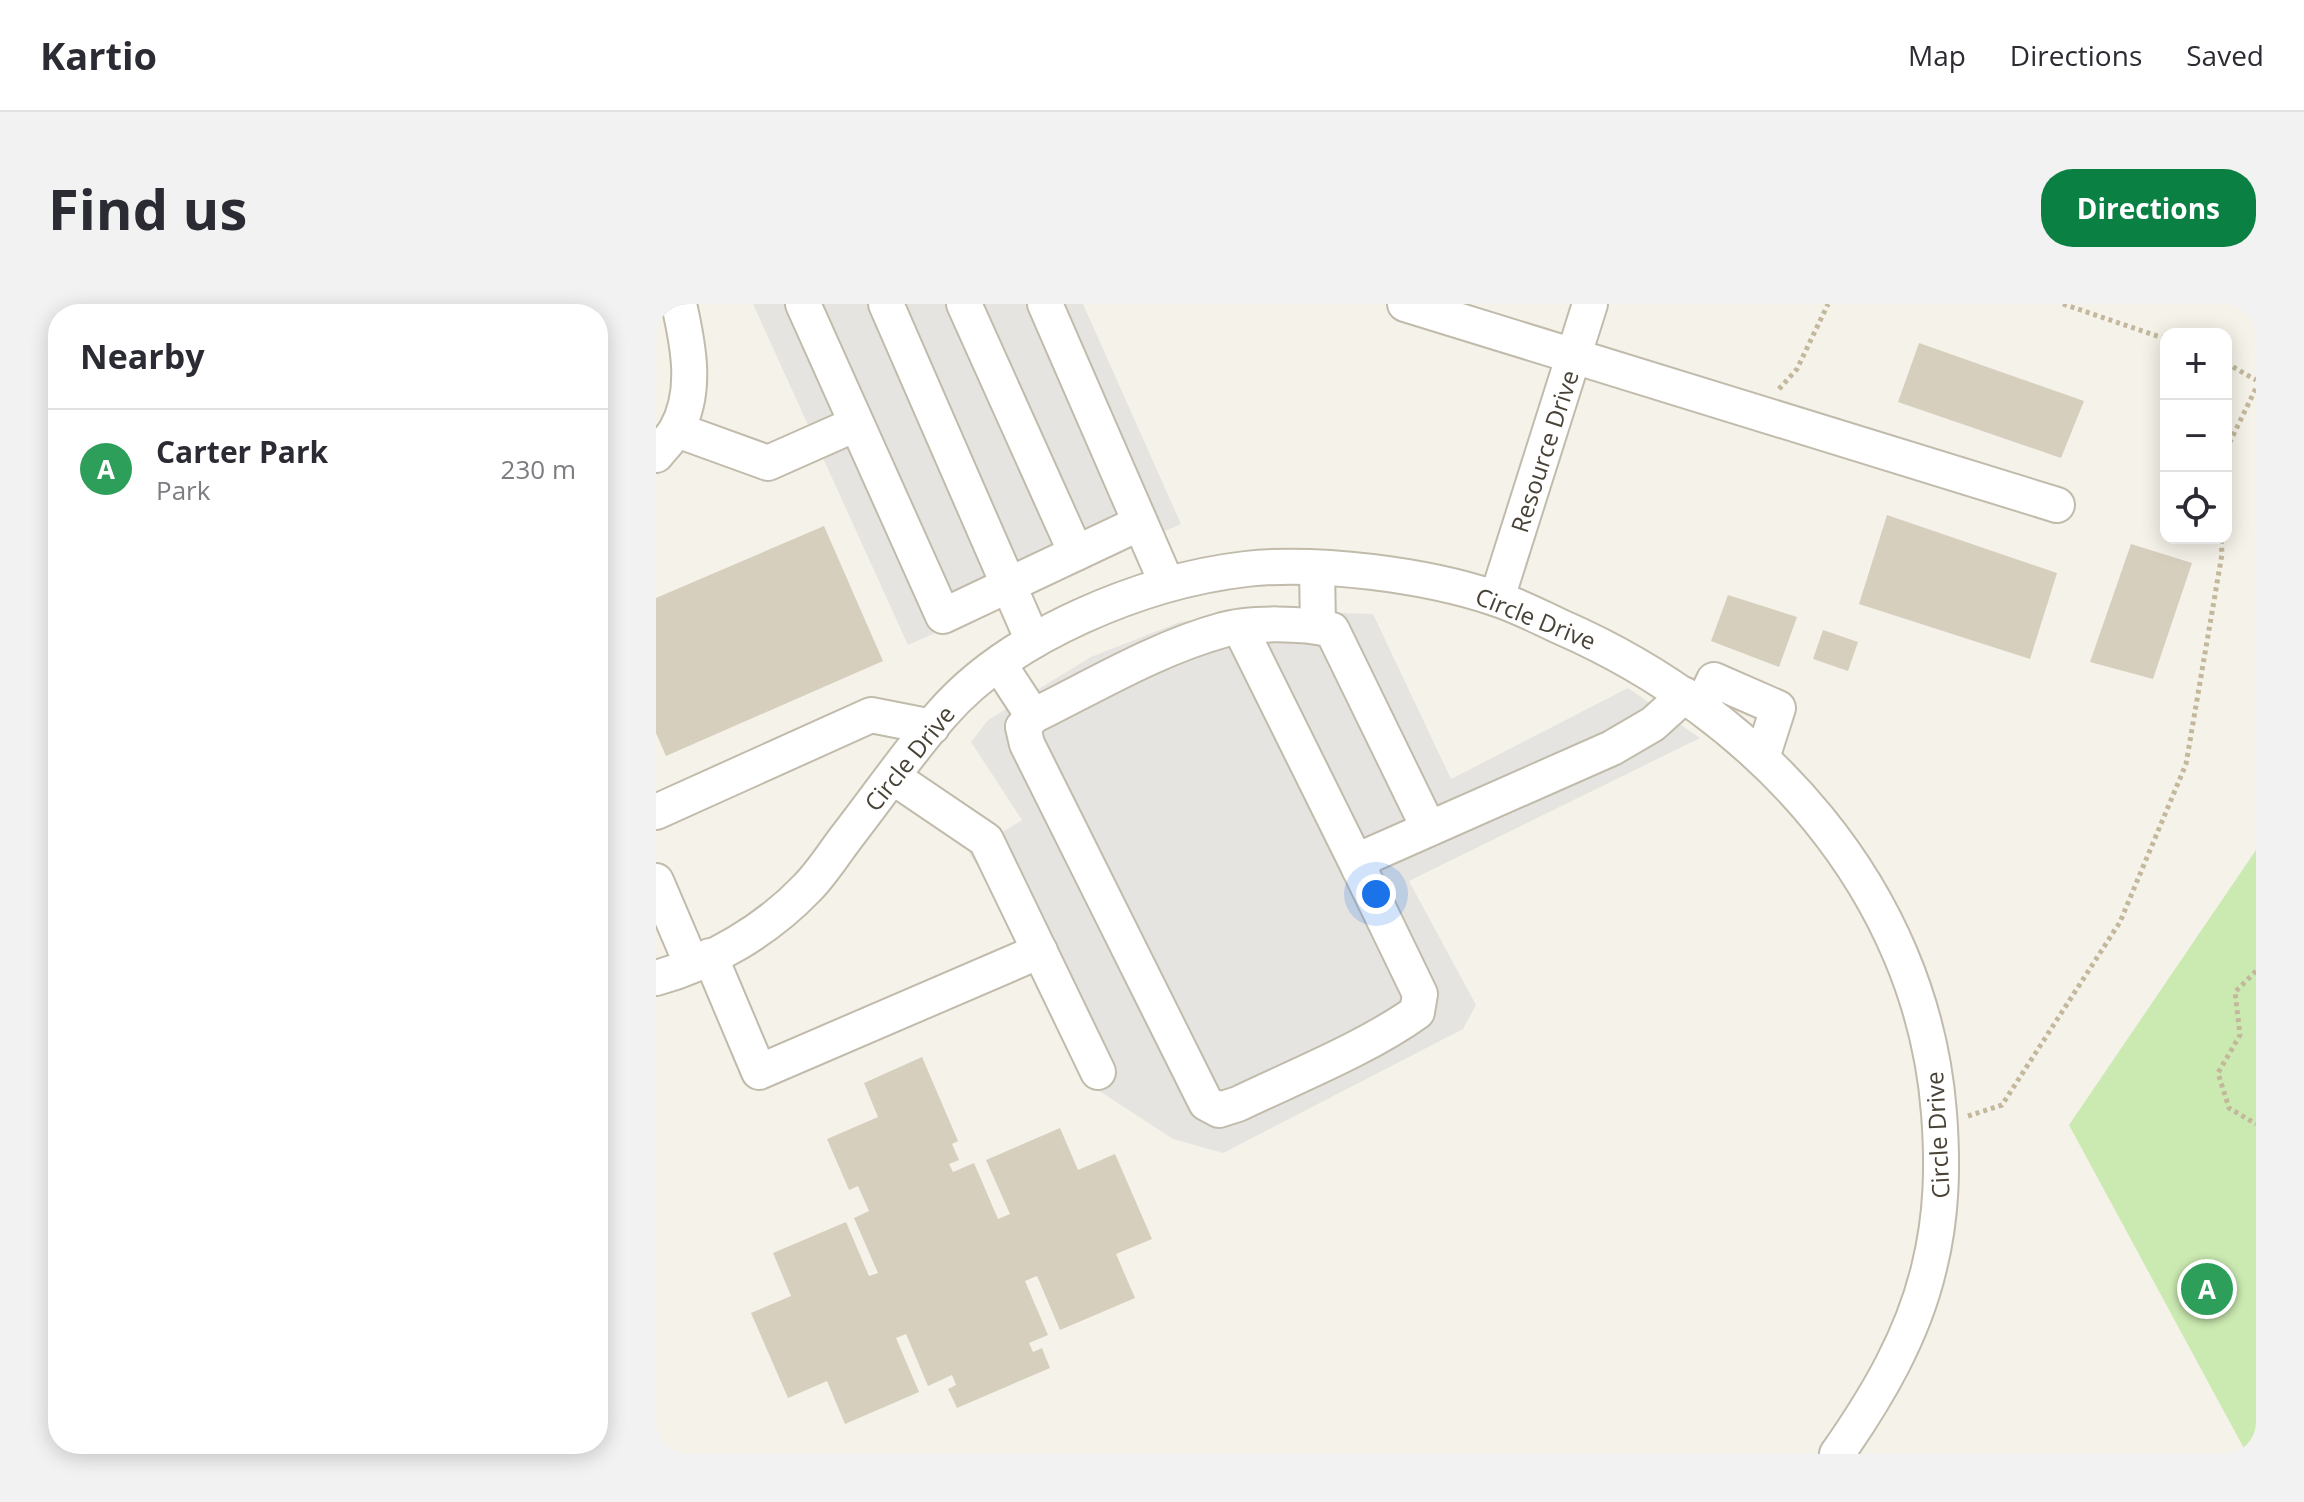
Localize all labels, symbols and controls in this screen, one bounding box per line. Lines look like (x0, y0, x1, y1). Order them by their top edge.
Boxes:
text: Kartio (40, 29, 157, 81)
text: Map (1908, 36, 1966, 74)
text: Directions (2010, 36, 2142, 74)
text: Saved (2186, 36, 2264, 74)
button: Directions (2041, 169, 2256, 247)
text: Find us (48, 170, 247, 246)
map controls (2160, 328, 2232, 544)
button: + (2160, 328, 2232, 400)
text: Nearby (80, 333, 205, 379)
street label: Resource Drive (1502, 366, 1586, 536)
button: − (2160, 400, 2232, 472)
text: Carter Park (156, 431, 328, 472)
text: A (97, 451, 115, 487)
text: 230 m (501, 451, 576, 487)
text: Park (156, 472, 210, 508)
button: locate (2160, 472, 2232, 544)
street label: Circle Drive (1471, 579, 1601, 657)
street label: Circle Drive (856, 698, 962, 818)
your location (1356, 874, 1396, 914)
street label: Circle Drive (1917, 1071, 1957, 1199)
pin: A (2181, 1259, 2233, 1319)

